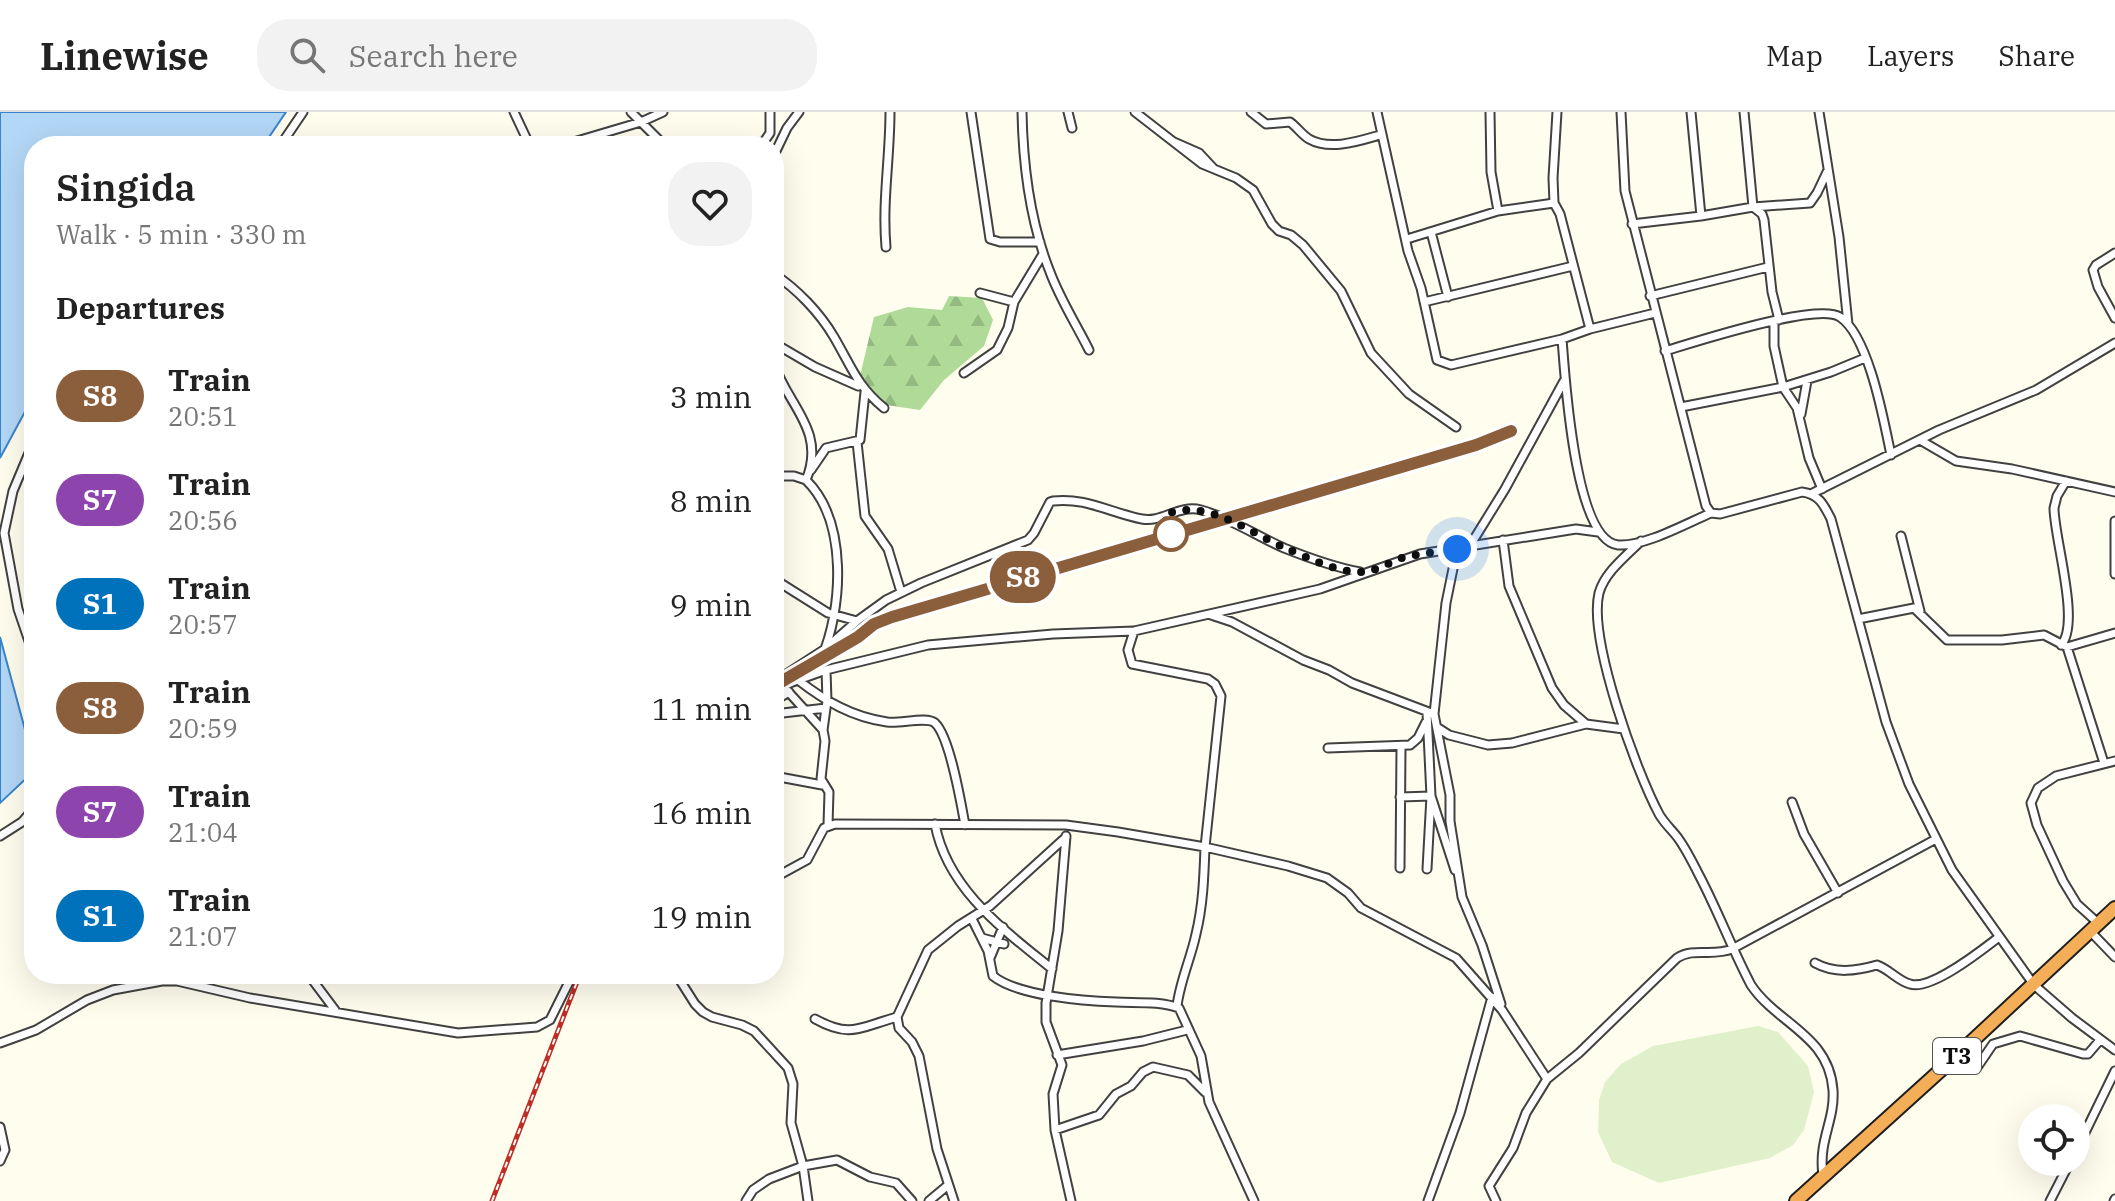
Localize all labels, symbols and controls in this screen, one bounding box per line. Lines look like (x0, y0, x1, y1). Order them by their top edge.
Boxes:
search box (257, 19, 817, 91)
text: Linewise (40, 31, 209, 80)
icon: search (285, 33, 329, 77)
text: Search here (349, 36, 518, 75)
text: Map (1766, 37, 1823, 74)
text: Layers (1867, 37, 1954, 74)
text: Share (1998, 37, 2075, 74)
text: Singida (56, 162, 196, 211)
button: heart (668, 162, 752, 246)
text: Walk · 5 min · 330 m (56, 217, 307, 251)
text: Departures (56, 288, 225, 327)
text: Train (168, 360, 251, 399)
text: S8 (83, 377, 117, 414)
text: 3 min (670, 377, 752, 416)
text: 20:51 (168, 399, 238, 433)
text: Train (168, 464, 251, 503)
text: S7 (83, 481, 117, 518)
text: 8 min (670, 481, 752, 520)
text: 20:56 (168, 503, 238, 537)
unlabelled marker (1154, 517, 1188, 551)
your location (1437, 529, 1477, 569)
line badge: S8 (987, 551, 1059, 603)
text: S8 (1006, 558, 1040, 595)
text: Train (168, 568, 251, 607)
text: S1 (83, 585, 117, 622)
text: 9 min (670, 585, 752, 624)
text: 20:57 (168, 607, 238, 641)
text: Train (168, 672, 251, 711)
text: S8 (83, 689, 117, 726)
text: 11 min (652, 689, 752, 728)
text: 20:59 (168, 711, 238, 745)
text: Train (168, 776, 251, 815)
text: S7 (83, 793, 117, 830)
text: 16 min (652, 793, 752, 832)
text: 21:04 (168, 815, 238, 849)
text: Train (168, 880, 251, 919)
text: S1 (83, 897, 117, 934)
text: 19 min (652, 897, 752, 936)
text: 21:07 (168, 919, 238, 953)
road number: T3 (1933, 1038, 1981, 1074)
map controls (2018, 1104, 2090, 1176)
button: locate (2018, 1104, 2090, 1176)

